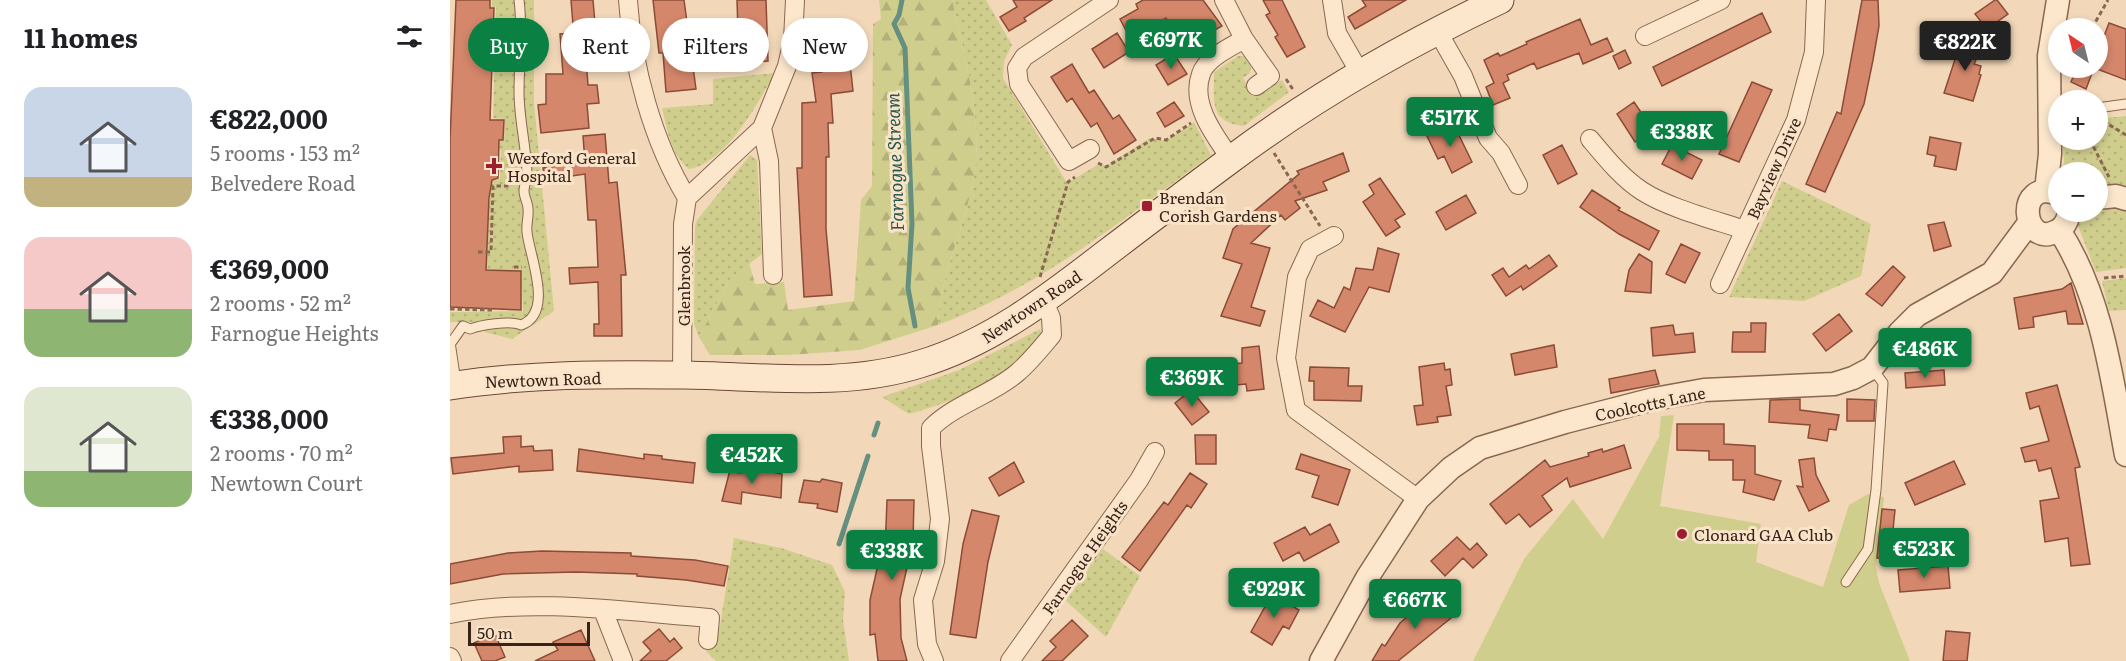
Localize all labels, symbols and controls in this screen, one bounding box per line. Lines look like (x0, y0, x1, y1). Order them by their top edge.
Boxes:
text: 11 homes (24, 17, 138, 56)
chip: Buy (468, 18, 549, 72)
chip: Rent (561, 18, 650, 72)
chip: Filters (662, 18, 769, 72)
chip: New (781, 18, 868, 72)
north arrow (2048, 18, 2108, 78)
map controls (2048, 18, 2108, 222)
pin: €697K (1129, 19, 1213, 70)
icon: filters (393, 20, 426, 53)
pin: €822K (1923, 21, 2007, 72)
text: €697K (1139, 23, 1203, 53)
text: €822K (1934, 25, 1996, 55)
button: + (2048, 90, 2108, 150)
water label: Farnogue Stream (878, 92, 910, 232)
pin: €517K (1408, 97, 1492, 148)
text: €822,000 (210, 98, 328, 137)
text: €517K (1420, 101, 1480, 131)
icon: home (72, 111, 144, 183)
pin: €338K (1640, 111, 1724, 162)
street label: Bayview Drive (1740, 113, 1806, 223)
text: €338K (1650, 115, 1714, 145)
text: 5 rooms · 153 m² (210, 137, 360, 167)
place label: Wexford General Hospital (507, 145, 636, 187)
marker: Wexford General Hospital (485, 157, 503, 175)
button: − (2048, 162, 2108, 222)
text: Belvedere Road (210, 167, 355, 197)
place label: Brendan Corish Gardens (1159, 185, 1277, 227)
marker: Brendan Corish Gardens (1140, 199, 1154, 213)
street label: Glenbrook (671, 245, 695, 326)
text: €369,000 (210, 248, 329, 287)
icon: home (72, 261, 144, 333)
street label: Newtown Road (976, 263, 1086, 349)
text: 2 rooms · 52 m² (210, 287, 351, 317)
text: Farnogue Heights (210, 317, 379, 347)
pin: €486K (1883, 328, 1967, 379)
text: €486K (1892, 332, 1958, 362)
pin: €369K (1150, 357, 1234, 408)
text: €369K (1160, 361, 1224, 391)
street label: Newtown Road (484, 365, 602, 393)
street label: Coolcotts Lane (1593, 380, 1707, 426)
text: €338,000 (210, 398, 328, 437)
icon: home (72, 411, 144, 483)
pin: €452K (710, 434, 794, 485)
text: 2 rooms · 70 m² (210, 437, 353, 467)
text: €452K (720, 438, 784, 468)
text: Newtown Court (210, 467, 363, 497)
street label: Farnogue Heights (1036, 495, 1132, 619)
place label: Clonard GAA Club (1694, 522, 1833, 546)
marker: Clonard GAA Club (1675, 527, 1689, 541)
pin: €523K (1882, 528, 1966, 579)
pin: €338K (850, 530, 934, 581)
text: €523K (1893, 532, 1955, 562)
text: €338K (860, 534, 924, 564)
pin: €929K (1232, 568, 1316, 619)
text: €929K (1242, 572, 1306, 602)
pin: €667K (1373, 579, 1457, 630)
text: €667K (1383, 583, 1447, 613)
scale bar (468, 619, 590, 646)
text: 50 m (477, 620, 513, 644)

